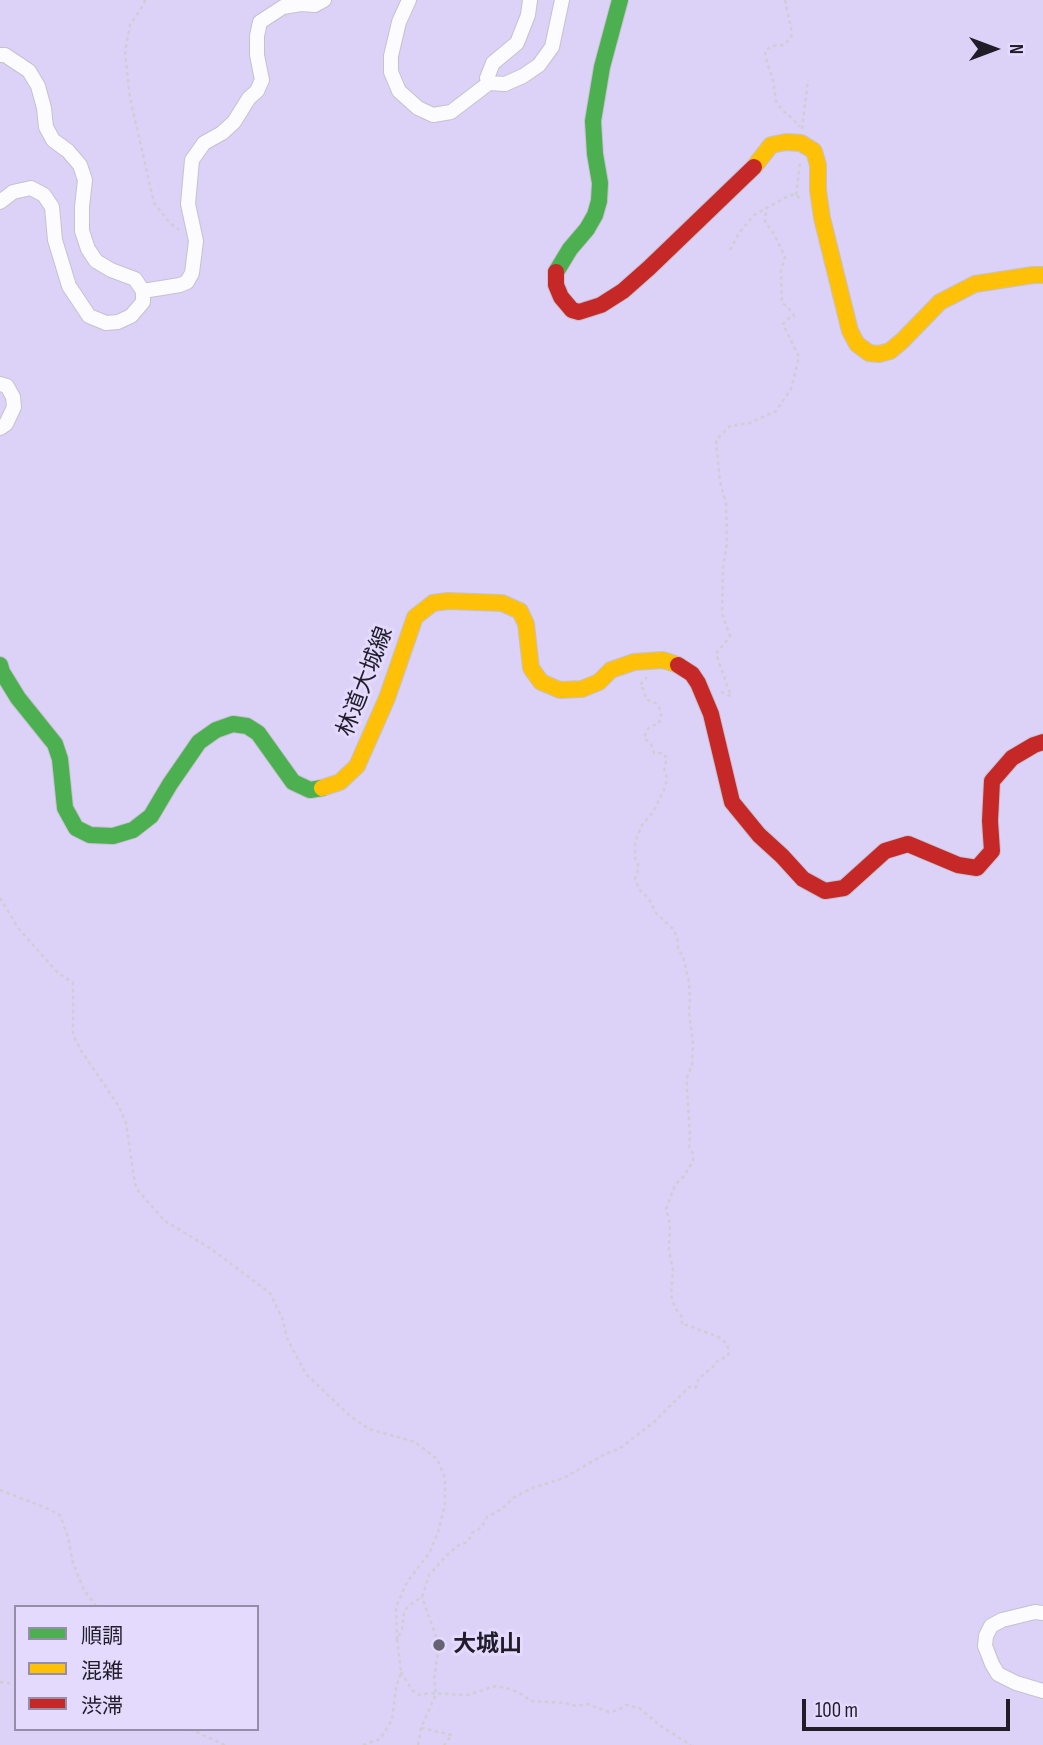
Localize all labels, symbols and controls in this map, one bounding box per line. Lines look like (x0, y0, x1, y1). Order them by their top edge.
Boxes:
north arrow (959, 14, 1029, 84)
text: N (1004, 44, 1027, 54)
street label: 林道大城線 (333, 623, 399, 741)
legend (14, 1605, 259, 1731)
text: 順調 (81, 1624, 123, 1649)
place label: 大城山 (453, 1631, 522, 1659)
marker: 大城山 (431, 1637, 447, 1653)
text: 混雑 (81, 1659, 123, 1684)
scale bar (805, 1686, 1013, 1730)
text: 渋滞 (81, 1694, 123, 1719)
text: 100 m (815, 1698, 858, 1723)

